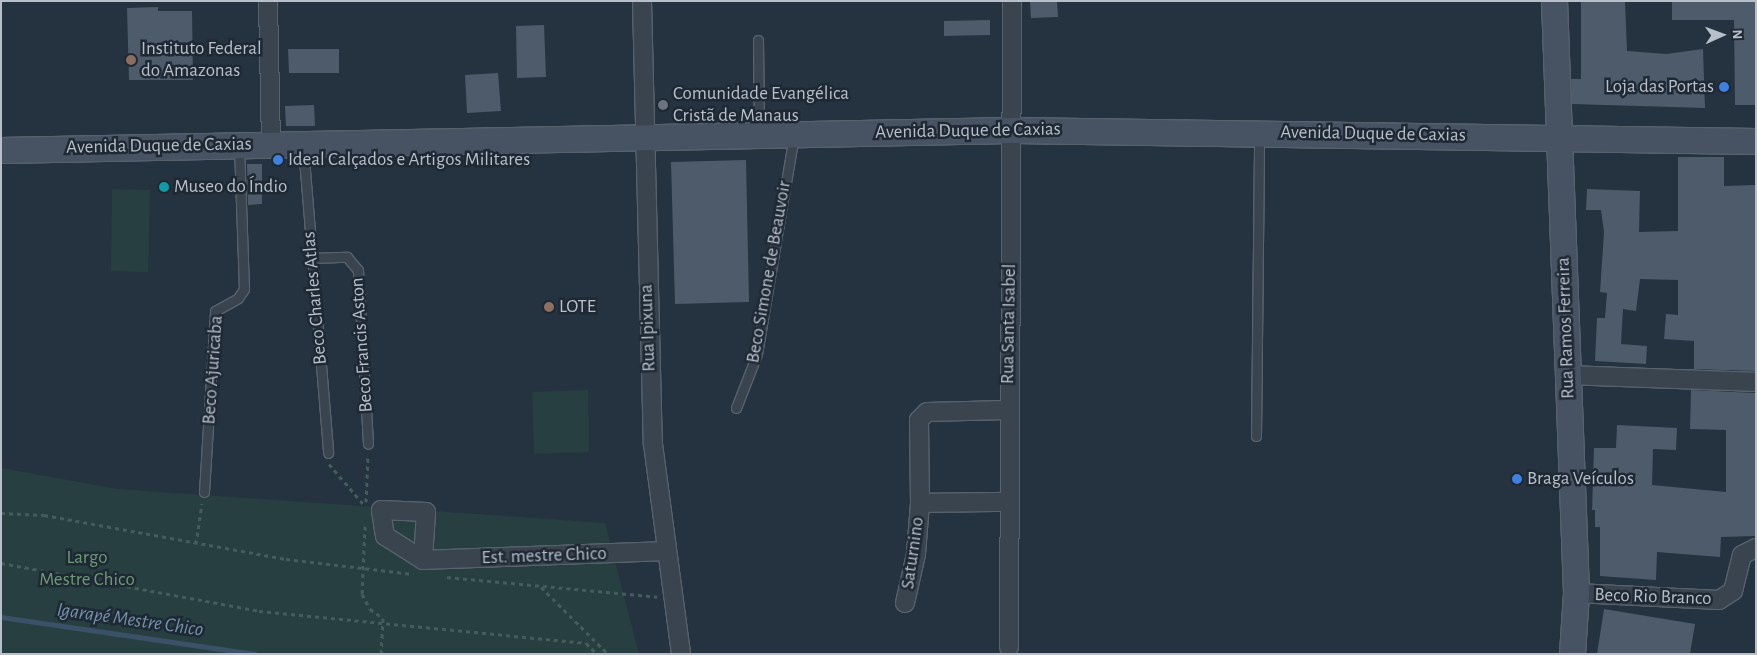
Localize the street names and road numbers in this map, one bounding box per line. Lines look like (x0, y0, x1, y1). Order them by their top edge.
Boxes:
street label: Avenida Duque de Caxias (875, 118, 1061, 144)
street label: Avenida Duque de Caxias (1280, 121, 1466, 147)
street label: Avenida Duque de Caxias (66, 133, 252, 159)
street label: Beco Simone de Beauvoir (742, 179, 796, 365)
street label: Beco Charles Atlas (298, 230, 332, 366)
street label: Rua Ramos Ferreira (1552, 257, 1580, 399)
street label: Rua Santa Isabel (997, 264, 1021, 384)
street label: Beco Francis Aston (346, 277, 378, 413)
street label: Rua Ipixuna (635, 284, 661, 372)
street label: Beco Ajuricaba (198, 315, 228, 425)
street label: Saturnino (897, 515, 929, 591)
street label: Est. mestre Chico (481, 542, 607, 570)
street label: Beco Rio Branco (1594, 584, 1712, 610)

